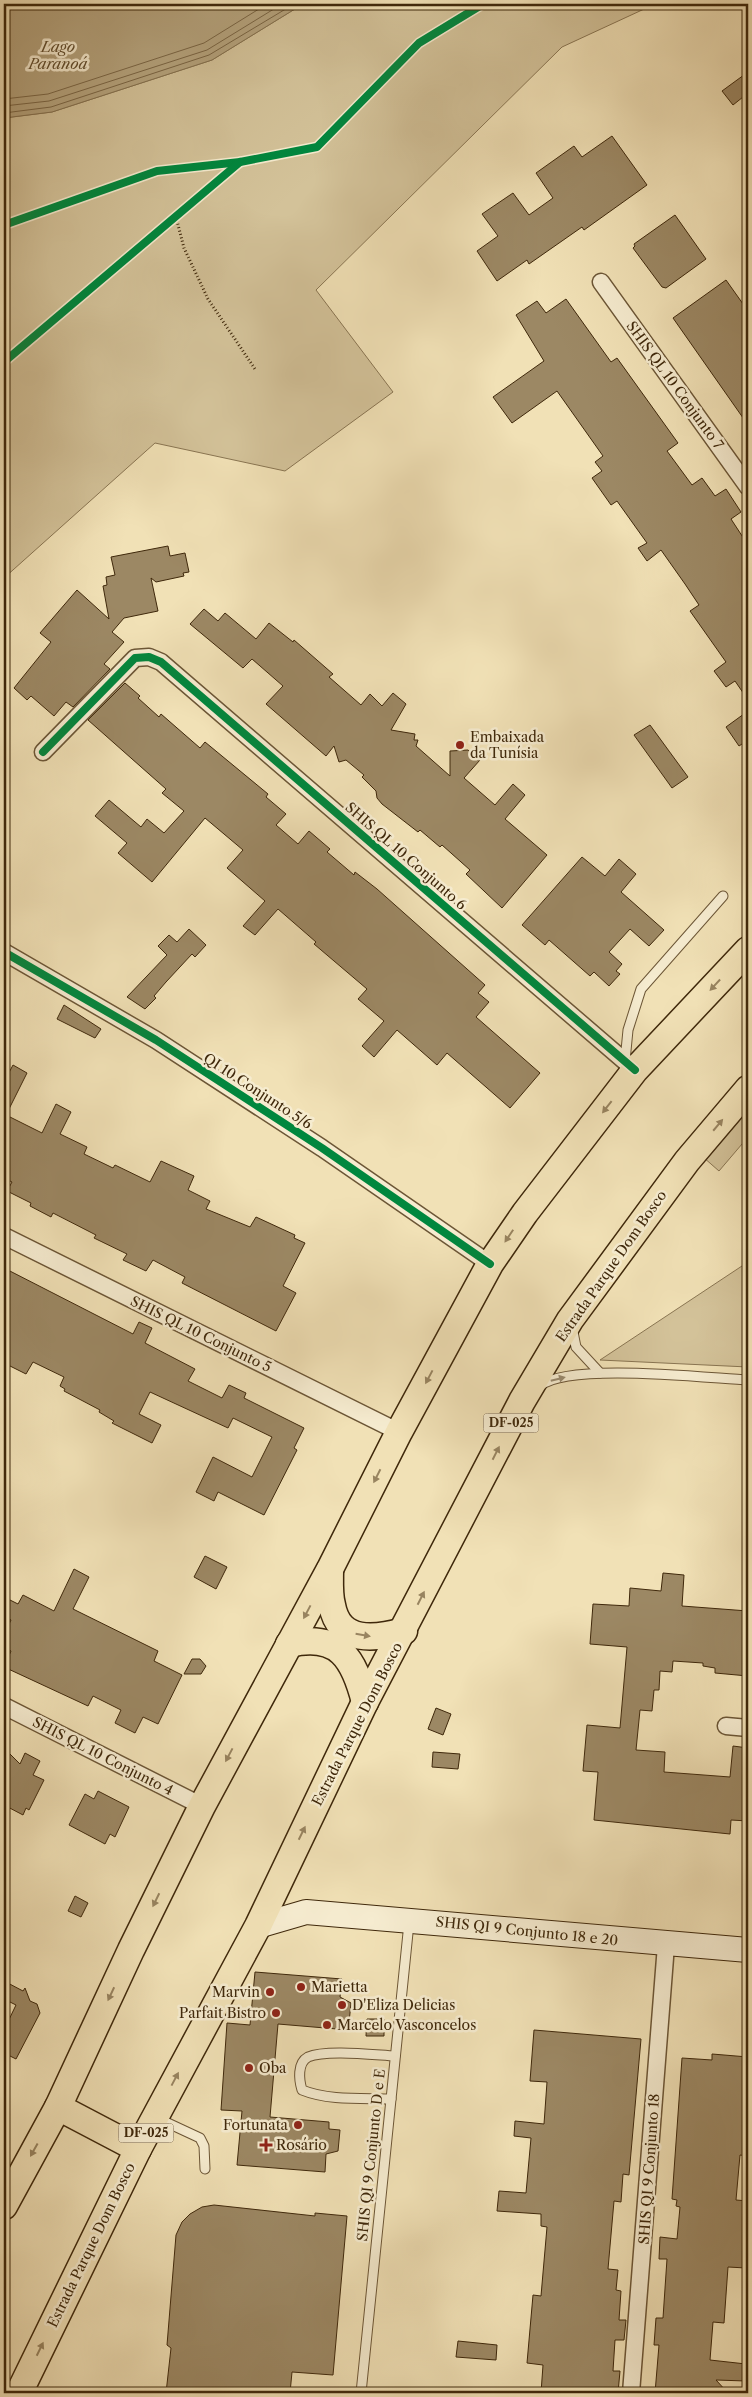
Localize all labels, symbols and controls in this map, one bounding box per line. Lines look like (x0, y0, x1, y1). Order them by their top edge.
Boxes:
water label: Lago Paranoá (27, 37, 88, 73)
street label: SHIS QL 10 Conjunto 7 (622, 317, 728, 453)
place label: Embaixada da Tunísia (470, 728, 545, 762)
marker: Embaixada da Tunísia (454, 739, 466, 751)
street label: SHIS QL 10 Conjunto 6 (342, 798, 470, 914)
one-way arrow (709, 979, 721, 991)
street label: QI 10 Conjunto 5/6 (200, 1049, 316, 1133)
one-way arrow (602, 1100, 612, 1114)
one-way arrow (712, 1118, 723, 1131)
street label: Estrada Parque Dom Bosco (552, 1187, 670, 1345)
one-way arrow (504, 1230, 514, 1243)
street label: SHIS QL 10 Conjunto 5 (128, 1292, 274, 1376)
one-way arrow (424, 1371, 433, 1384)
one-way arrow (550, 1375, 565, 1383)
road number: DF-025 (484, 1414, 538, 1432)
one-way arrow (492, 1446, 500, 1460)
one-way arrow (373, 1469, 381, 1483)
one-way arrow (417, 1590, 425, 1605)
one-way arrow (302, 1605, 311, 1618)
one-way arrow (355, 1632, 371, 1640)
street label: Estrada Parque Dom Bosco (308, 1639, 406, 1809)
street label: SHIS QL 10 Conjunto 4 (30, 1713, 176, 1799)
one-way arrow (225, 1748, 234, 1761)
one-way arrow (299, 1826, 307, 1840)
one-way arrow (152, 1892, 160, 1907)
street label: SHIS QI 9 Conjunto 18 e 20 (435, 1912, 619, 1950)
place label: Marietta (311, 1978, 368, 1996)
marker: Marietta (295, 1981, 307, 1993)
place label: Marvin (212, 1983, 260, 2001)
marker: Marvin (264, 1986, 276, 1998)
one-way arrow (106, 1987, 114, 2001)
place label: D'Eliza Delicias (352, 1996, 455, 2014)
marker: D'Eliza Delicias (336, 1999, 348, 2011)
place label: Parfait Bistro (179, 2004, 266, 2022)
marker: Parfait Bistro (270, 2007, 282, 2019)
place label: Marcelo Vasconcelos (337, 2016, 476, 2034)
marker: Marcelo Vasconcelos (321, 2019, 333, 2031)
place label: Oba (259, 2059, 287, 2077)
marker: Oba (243, 2062, 255, 2074)
street label: SHIS QI 9 Conjunto D e E (353, 2068, 389, 2242)
one-way arrow (171, 2071, 179, 2086)
street label: SHIS QI 9 Conjunto 18 (635, 2093, 663, 2245)
place label: Fortunata (223, 2116, 289, 2134)
marker: Fortunata (292, 2119, 304, 2131)
road number: DF-025 (118, 2124, 174, 2142)
place label: Rosário (276, 2136, 327, 2154)
marker: Rosário (260, 2139, 272, 2151)
one-way arrow (30, 2143, 39, 2157)
street label: Estrada Parque Dom Bosco (43, 2160, 139, 2330)
one-way arrow (36, 2342, 44, 2357)

